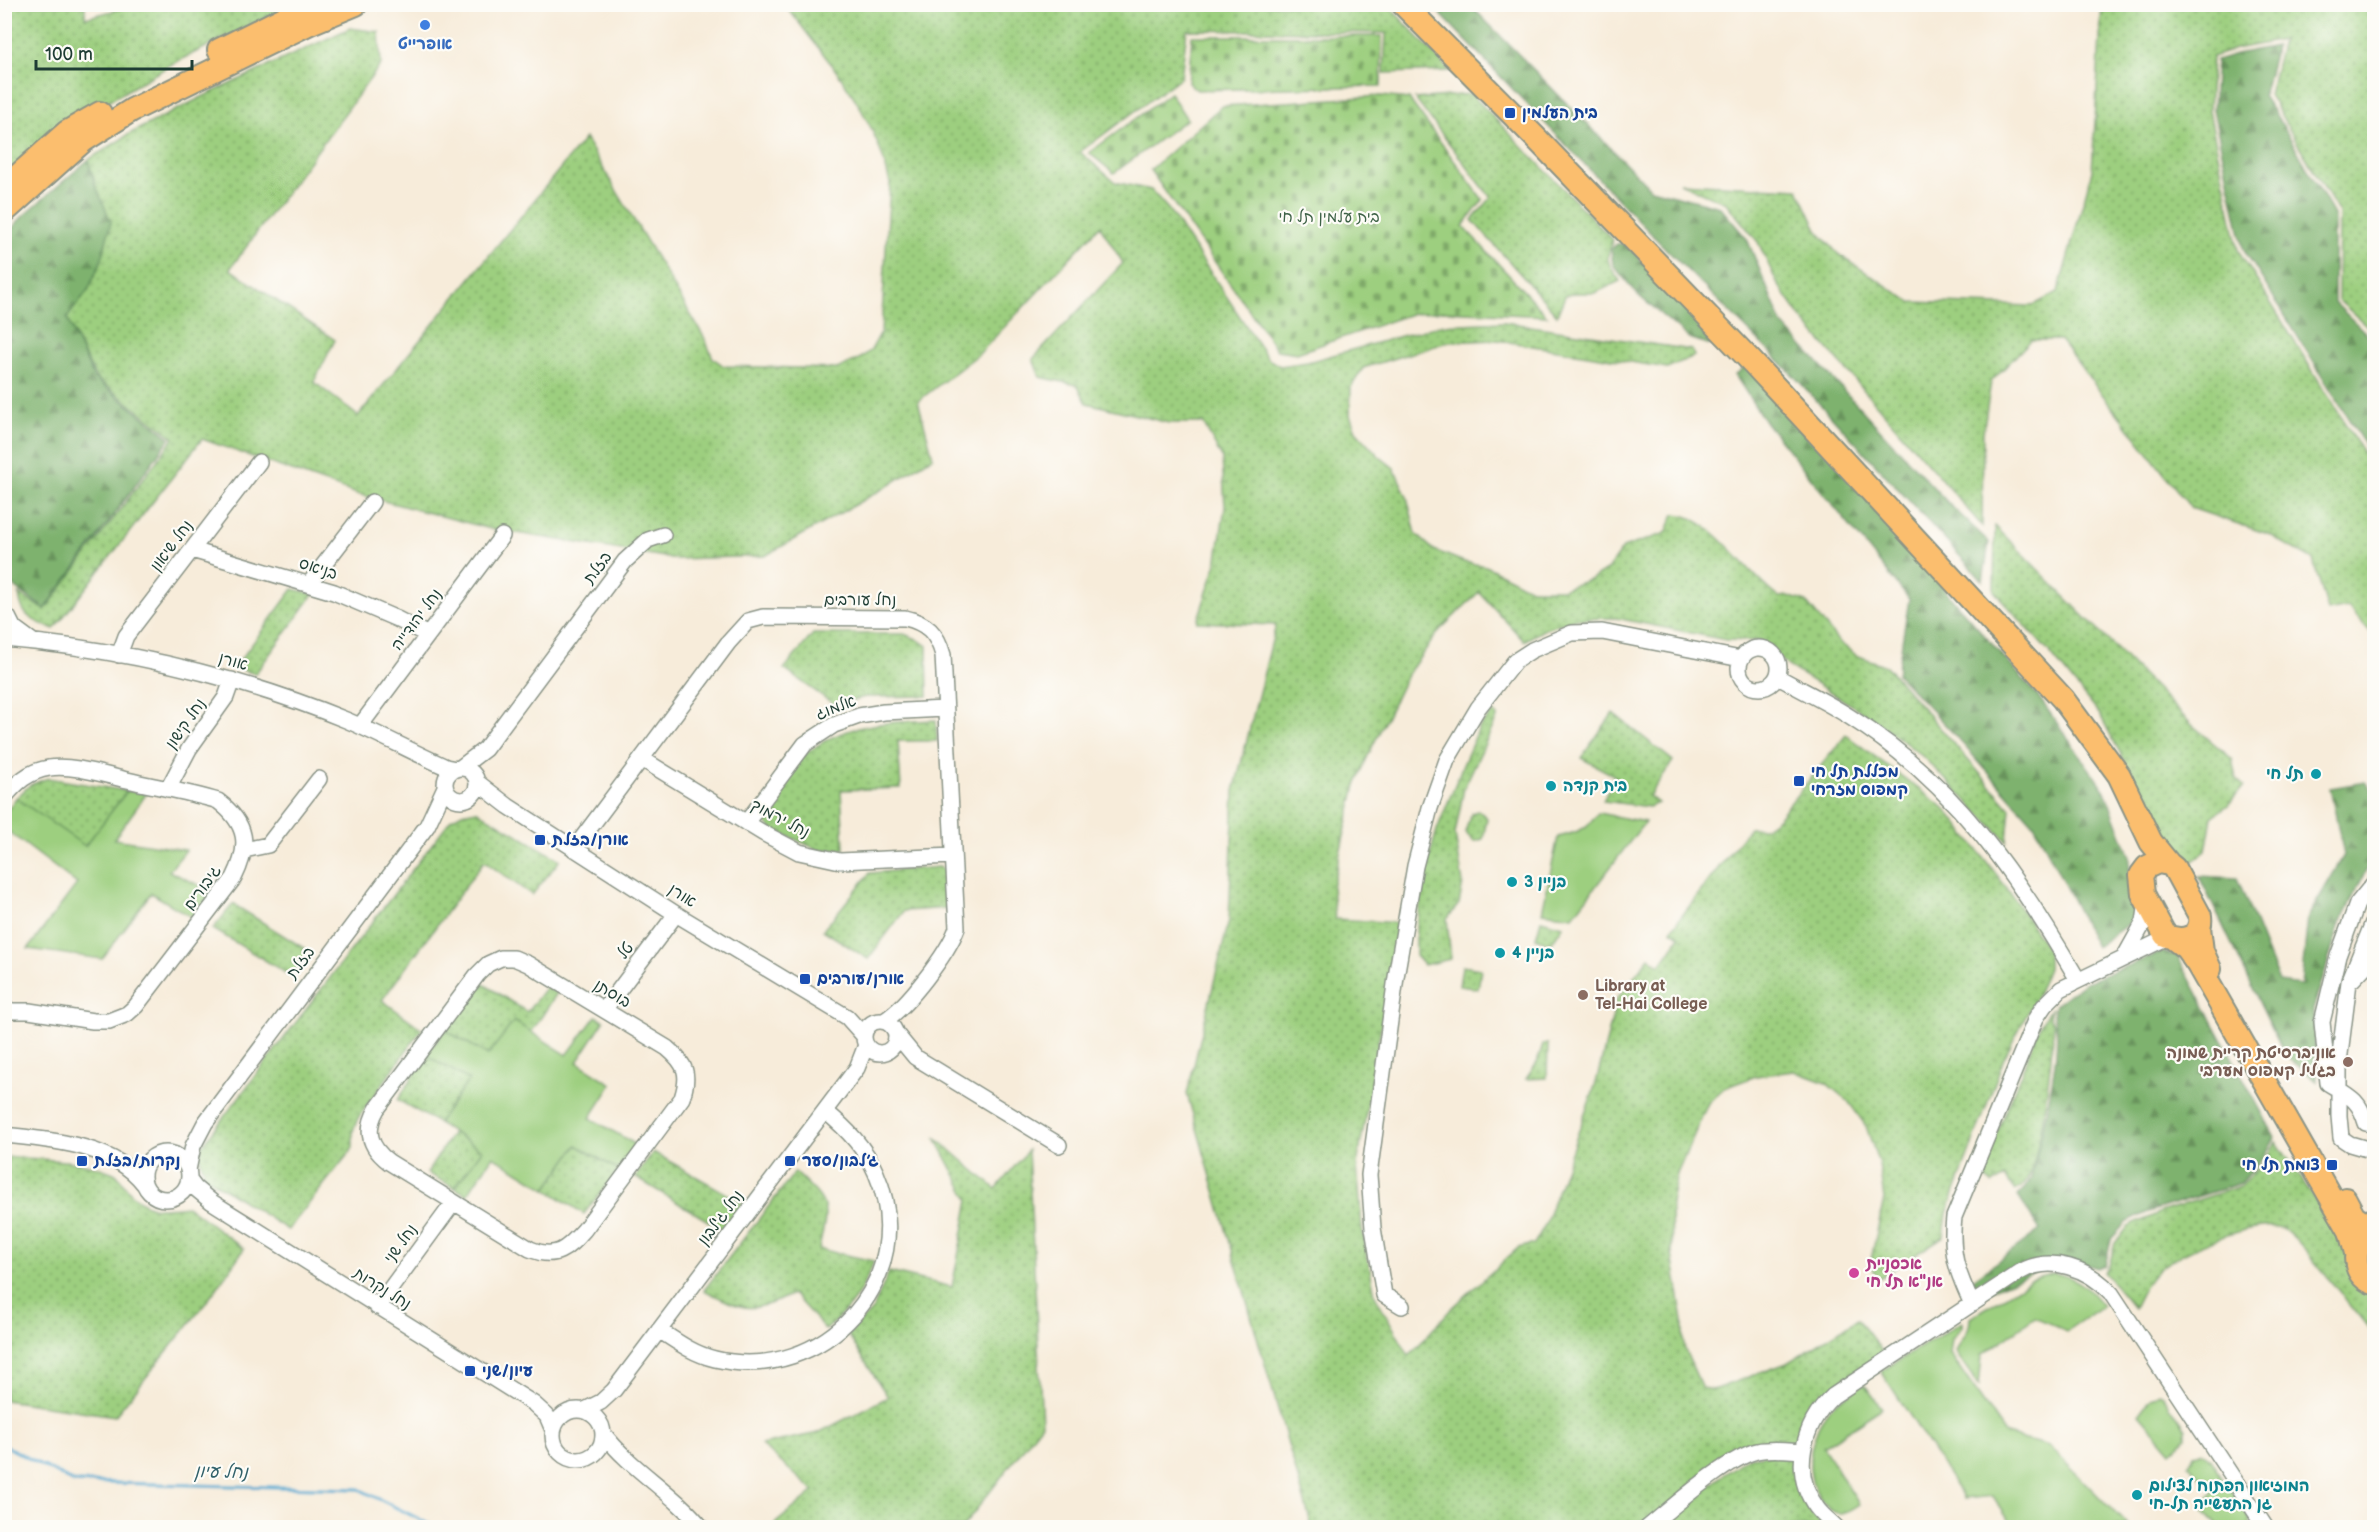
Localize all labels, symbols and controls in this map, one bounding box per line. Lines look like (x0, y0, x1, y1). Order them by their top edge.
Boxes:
marker: אופרייט (418, 18, 432, 32)
scale bar (36, 33, 192, 71)
place label: אופרייט (398, 35, 452, 54)
text: 100 m (45, 44, 93, 65)
place label: בית העלמין (1522, 104, 1598, 123)
marker: בית העלמין (1503, 106, 1517, 120)
park label: בית עלמין תל חי (1278, 208, 1380, 227)
street label: נחל שיאון (147, 517, 197, 575)
street label: בזלת (579, 548, 616, 589)
street label: בניאס (296, 554, 340, 584)
street label: נחל יהודייה (388, 585, 446, 655)
street label: נחל עורבים (824, 591, 896, 610)
street label: אורן (216, 649, 250, 675)
street label: אלמוג (813, 692, 859, 724)
street label: נחל קישון (162, 695, 210, 753)
place label: מכללת תל חי קמפוס מזרחי (1811, 763, 1908, 800)
place label: תל חי (2266, 765, 2304, 784)
marker: תל חי (2309, 767, 2323, 781)
marker: מכללת תל חי קמפוס מזרחי (1792, 774, 1806, 788)
place label: בית קנדה (1563, 777, 1628, 796)
marker: בית קנדה (1544, 779, 1558, 793)
street label: נחל ירמוך (747, 796, 813, 842)
place label: אורן/בזלת (551, 831, 629, 850)
marker: אורן/בזלת (533, 833, 547, 847)
street label: גיבורים (180, 862, 226, 914)
place label: בניין 3 (1524, 873, 1566, 892)
marker: בניין 3 (1505, 875, 1519, 889)
street label: אורן (664, 880, 700, 912)
street label: טל (614, 939, 638, 963)
street label: בזלת (282, 943, 319, 984)
place label: בניין 4 (1512, 944, 1554, 963)
marker: בניין 4 (1493, 946, 1507, 960)
place label: אורן/עורבים (817, 970, 904, 989)
marker: אורן/עורבים (798, 972, 812, 986)
street label: בוסתן (590, 976, 634, 1012)
place label: Library at Tel-Hai College (1595, 977, 1707, 1014)
marker: Library at Tel-Hai College (1576, 988, 1590, 1002)
place label: אוניברסיטת קריית שמונה בגליל קמפוס מערבי (2166, 1044, 2336, 1081)
marker: אוניברסיטת קריית שמונה בגליל קמפוס מערבי (2341, 1055, 2355, 1069)
place label: נקרות/בזלת (93, 1152, 180, 1171)
place label: ג׳לבון/סער (802, 1152, 879, 1171)
marker: נקרות/בזלת (75, 1154, 89, 1168)
marker: ג׳לבון/סער (783, 1154, 797, 1168)
place label: צומת תל חי (2242, 1156, 2320, 1175)
marker: צומת תל חי (2325, 1158, 2339, 1172)
street label: נחל ג'לבון (694, 1187, 748, 1249)
street label: נחל שני (380, 1221, 422, 1267)
place label: אכסניית אנ"א תל חי (1865, 1255, 1943, 1292)
street label: נחל נקרות (349, 1263, 415, 1314)
marker: אכסניית אנ"א תל חי (1847, 1266, 1861, 1280)
place label: עיון/שני (482, 1362, 533, 1381)
marker: עיון/שני (463, 1364, 477, 1378)
water label: נחל עיון (194, 1461, 250, 1484)
place label: המוזיאון הפתוח לצילום גן התעשייה תל-חי (2149, 1477, 2309, 1514)
marker: המוזיאון הפתוח לצילום גן התעשייה תל-חי (2130, 1488, 2144, 1502)

